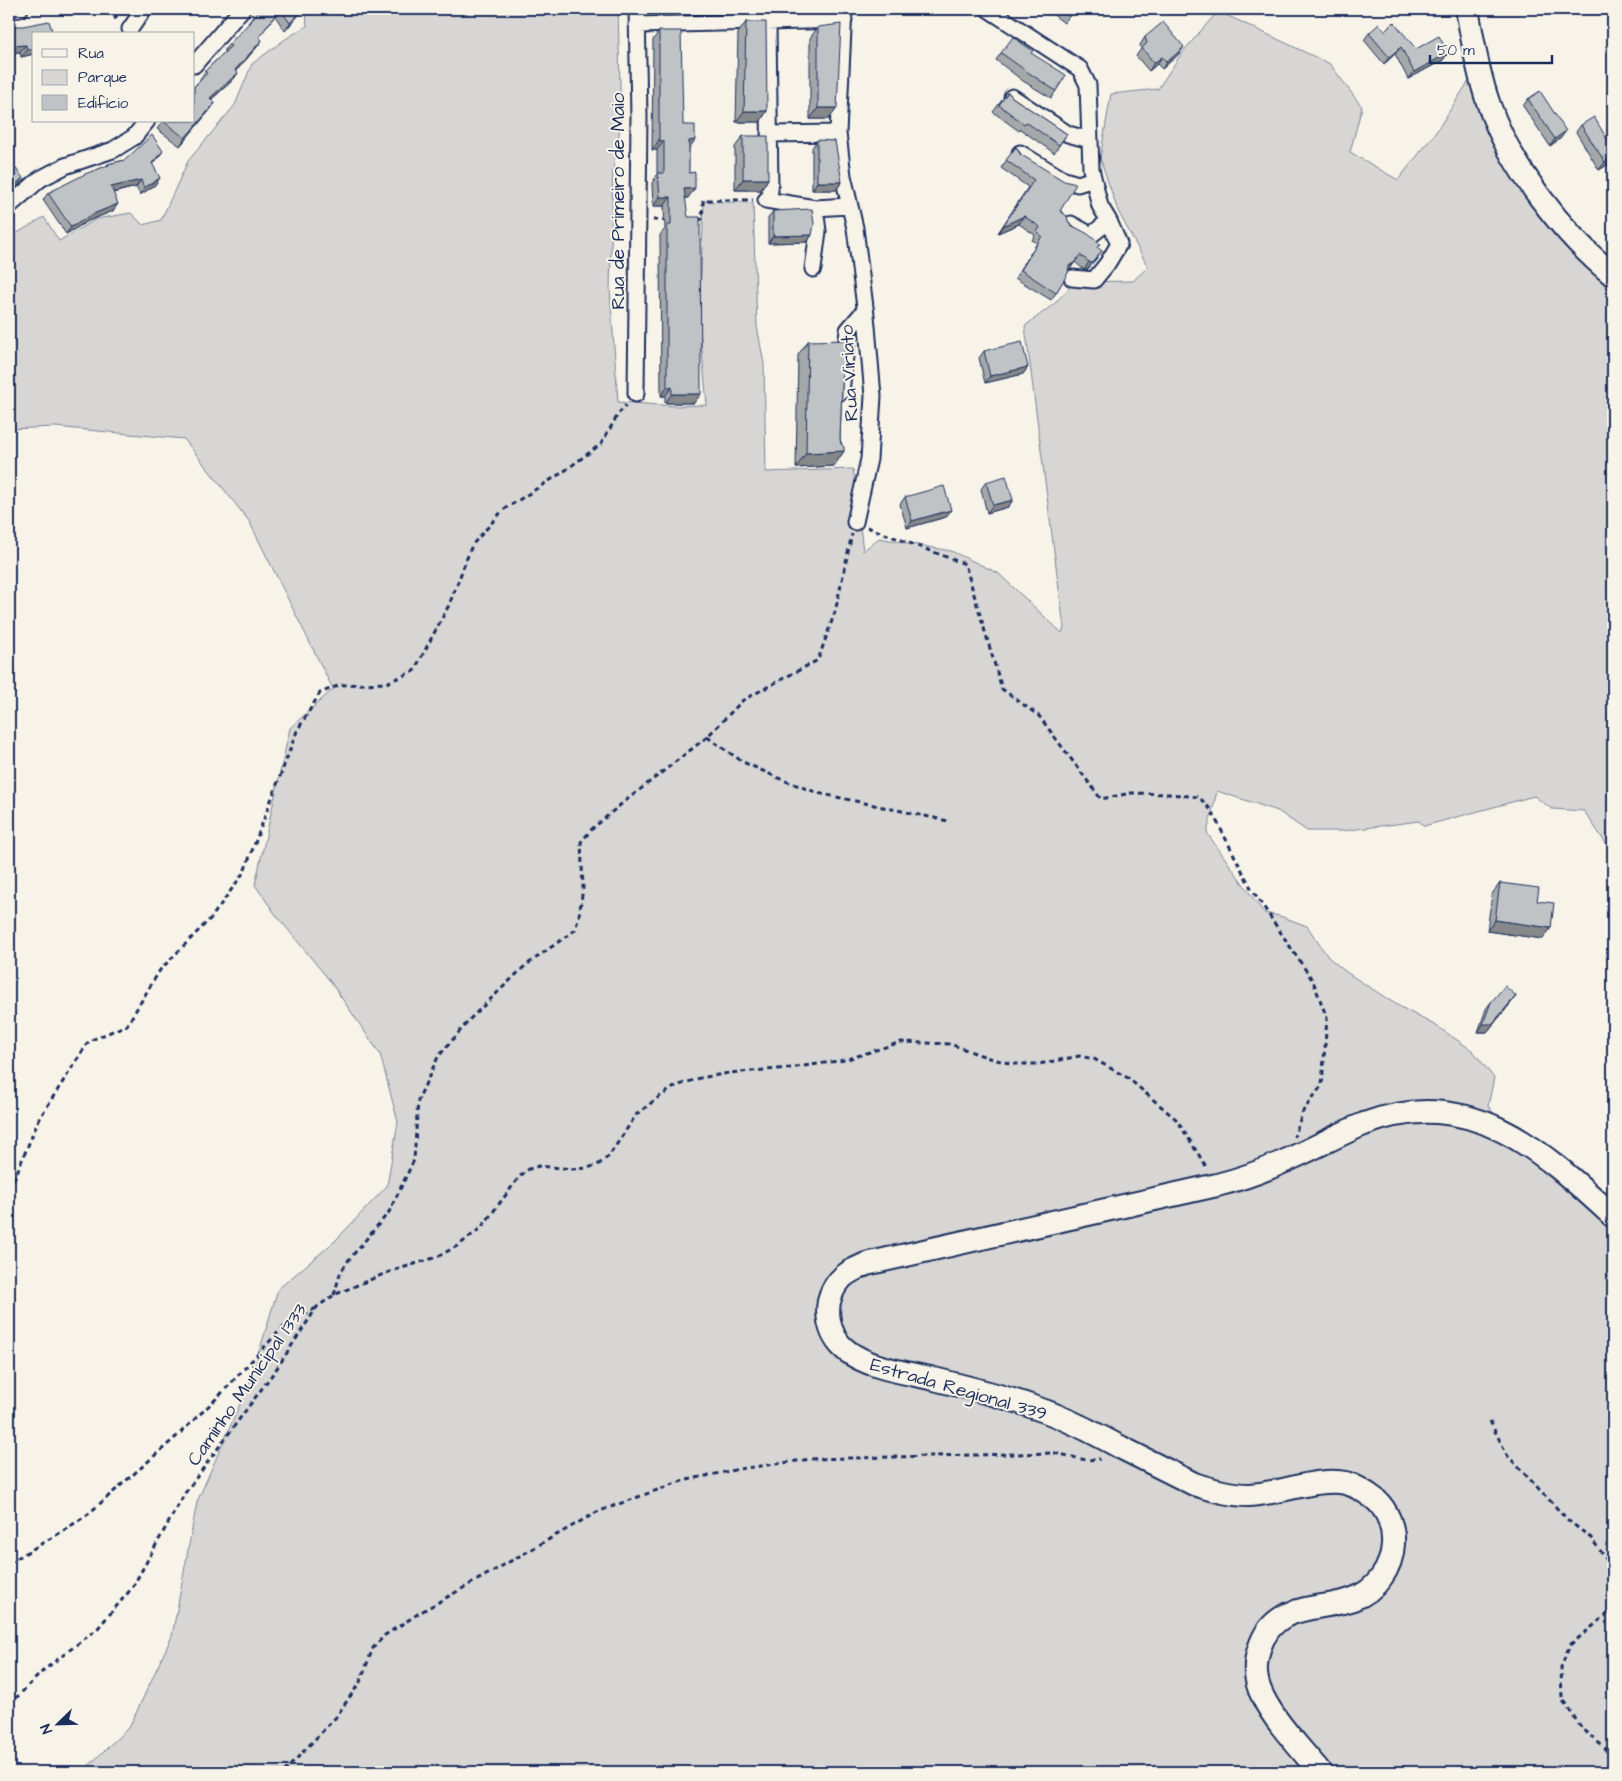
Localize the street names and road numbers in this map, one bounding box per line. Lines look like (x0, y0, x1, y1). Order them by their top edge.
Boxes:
street label: Rua de Primeiro de Maio (605, 92, 632, 309)
street label: Rua Viriato (833, 324, 866, 422)
street label: Caminho Municipal 1333 (181, 1298, 314, 1472)
street label: Estrada Regional 339 (867, 1351, 1050, 1429)

